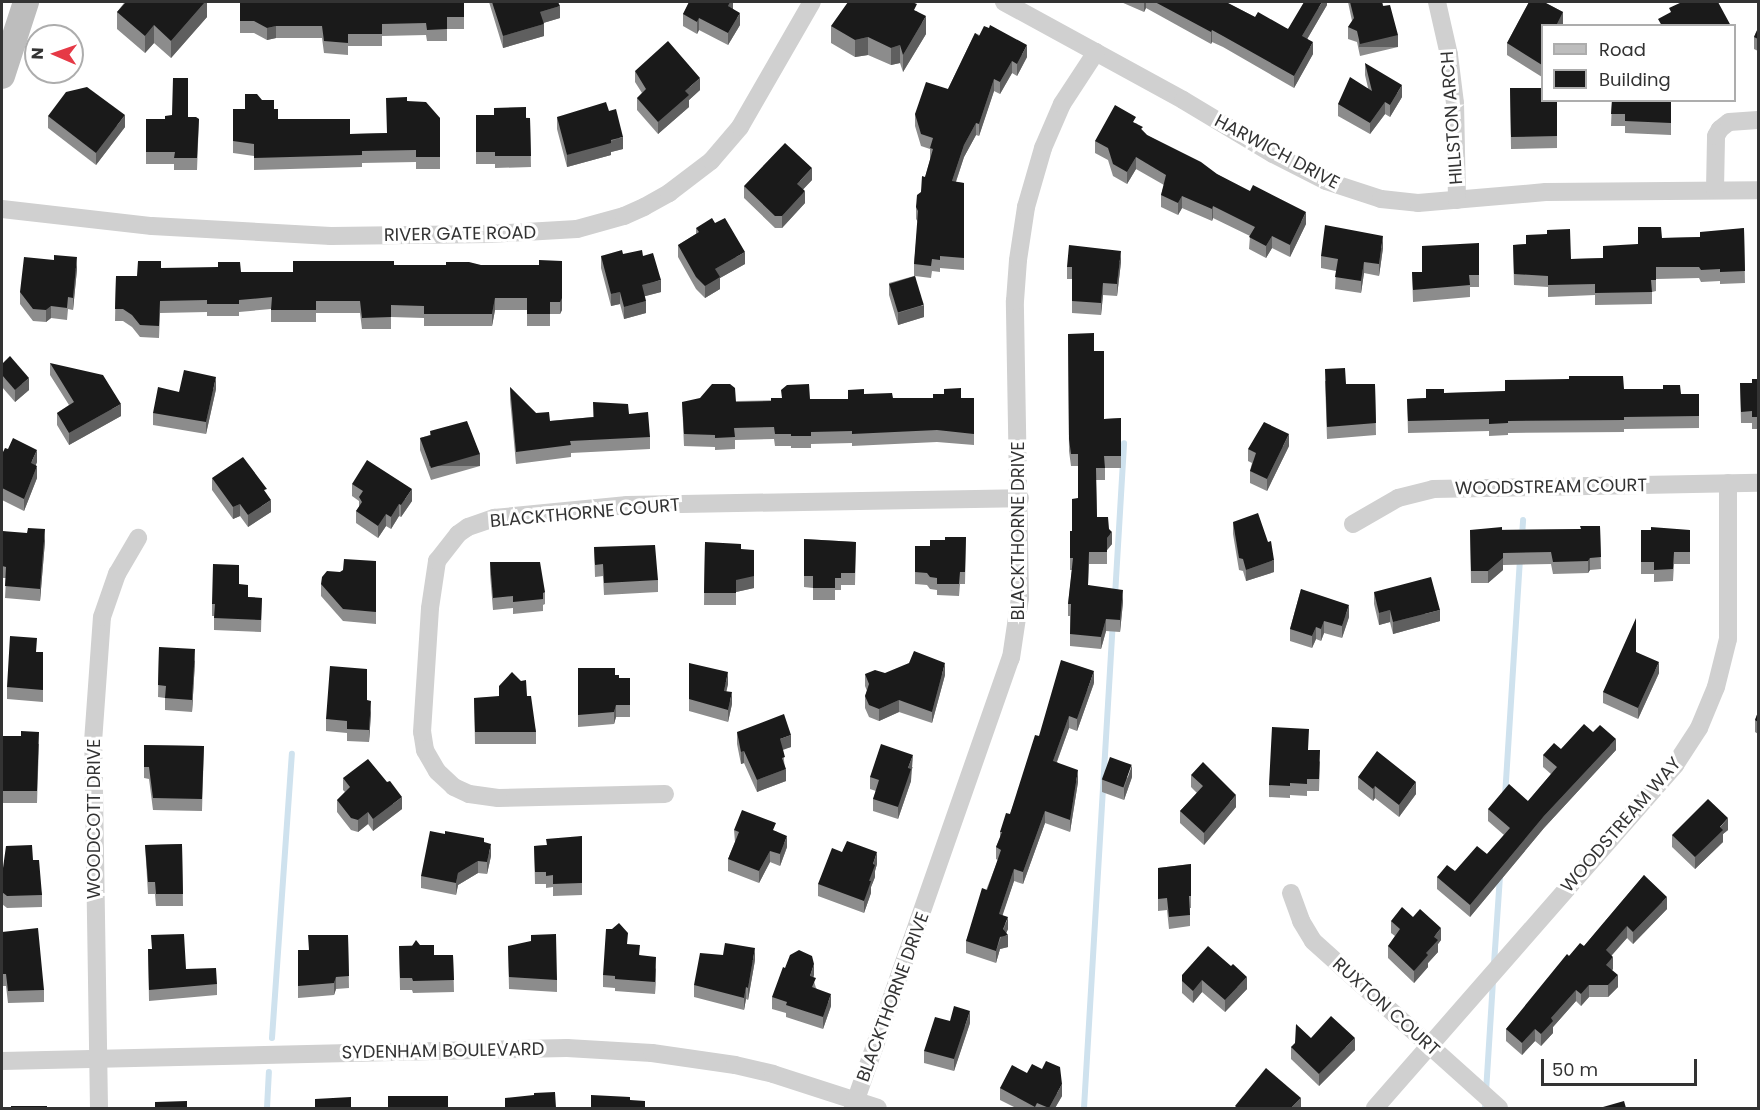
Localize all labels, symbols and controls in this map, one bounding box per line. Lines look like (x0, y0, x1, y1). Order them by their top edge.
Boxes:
north arrow (24, 24, 84, 84)
legend (1541, 24, 1736, 102)
text: Road (1599, 37, 1646, 62)
text: N (26, 47, 49, 60)
street label: HILLSTON ARCH (1437, 51, 1467, 185)
text: Building (1599, 67, 1671, 92)
street label: HARWICH DRIVE (1211, 110, 1343, 194)
street label: RIVER GATE ROAD (384, 222, 536, 246)
street label: BLACKTHORNE DRIVE (1007, 441, 1029, 621)
street label: WOODSTREAM COURT (1455, 475, 1647, 499)
street label: BLACKTHORNE COURT (489, 494, 681, 532)
street label: WOODCOTT DRIVE (83, 739, 105, 899)
street label: WOODSTREAM WAY (1557, 753, 1685, 897)
street label: BLACKTHORNE DRIVE (852, 909, 934, 1085)
street label: RUXTON COURT (1328, 953, 1444, 1061)
street label: SYDENHAM BOULEVARD (341, 1038, 545, 1064)
scale bar (1544, 1047, 1700, 1085)
text: 50 m (1552, 1057, 1598, 1082)

